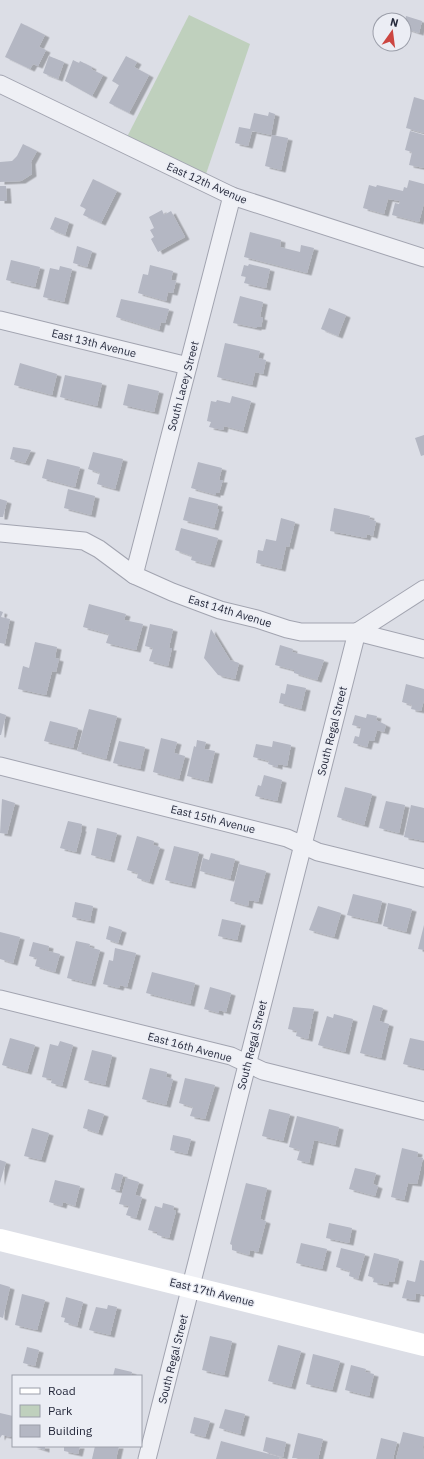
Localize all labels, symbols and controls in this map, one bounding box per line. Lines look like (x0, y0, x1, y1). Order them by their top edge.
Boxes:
north arrow (372, 12, 412, 52)
text: N (389, 15, 400, 30)
street label: East 12th Avenue (165, 159, 249, 207)
street label: East 13th Avenue (50, 326, 138, 360)
street label: South Lacey Street (164, 339, 202, 433)
street label: East 14th Avenue (187, 592, 273, 630)
street label: South Regal Street (314, 685, 350, 777)
street label: East 15th Avenue (169, 802, 257, 836)
street label: South Regal Street (234, 999, 270, 1091)
street label: East 16th Avenue (146, 1029, 234, 1065)
street label: East 17th Avenue (168, 1275, 256, 1309)
street label: South Regal Street (155, 1313, 191, 1405)
legend (12, 1375, 142, 1447)
text: Road (48, 1383, 76, 1398)
text: Park (48, 1403, 73, 1418)
text: Building (48, 1423, 93, 1438)

